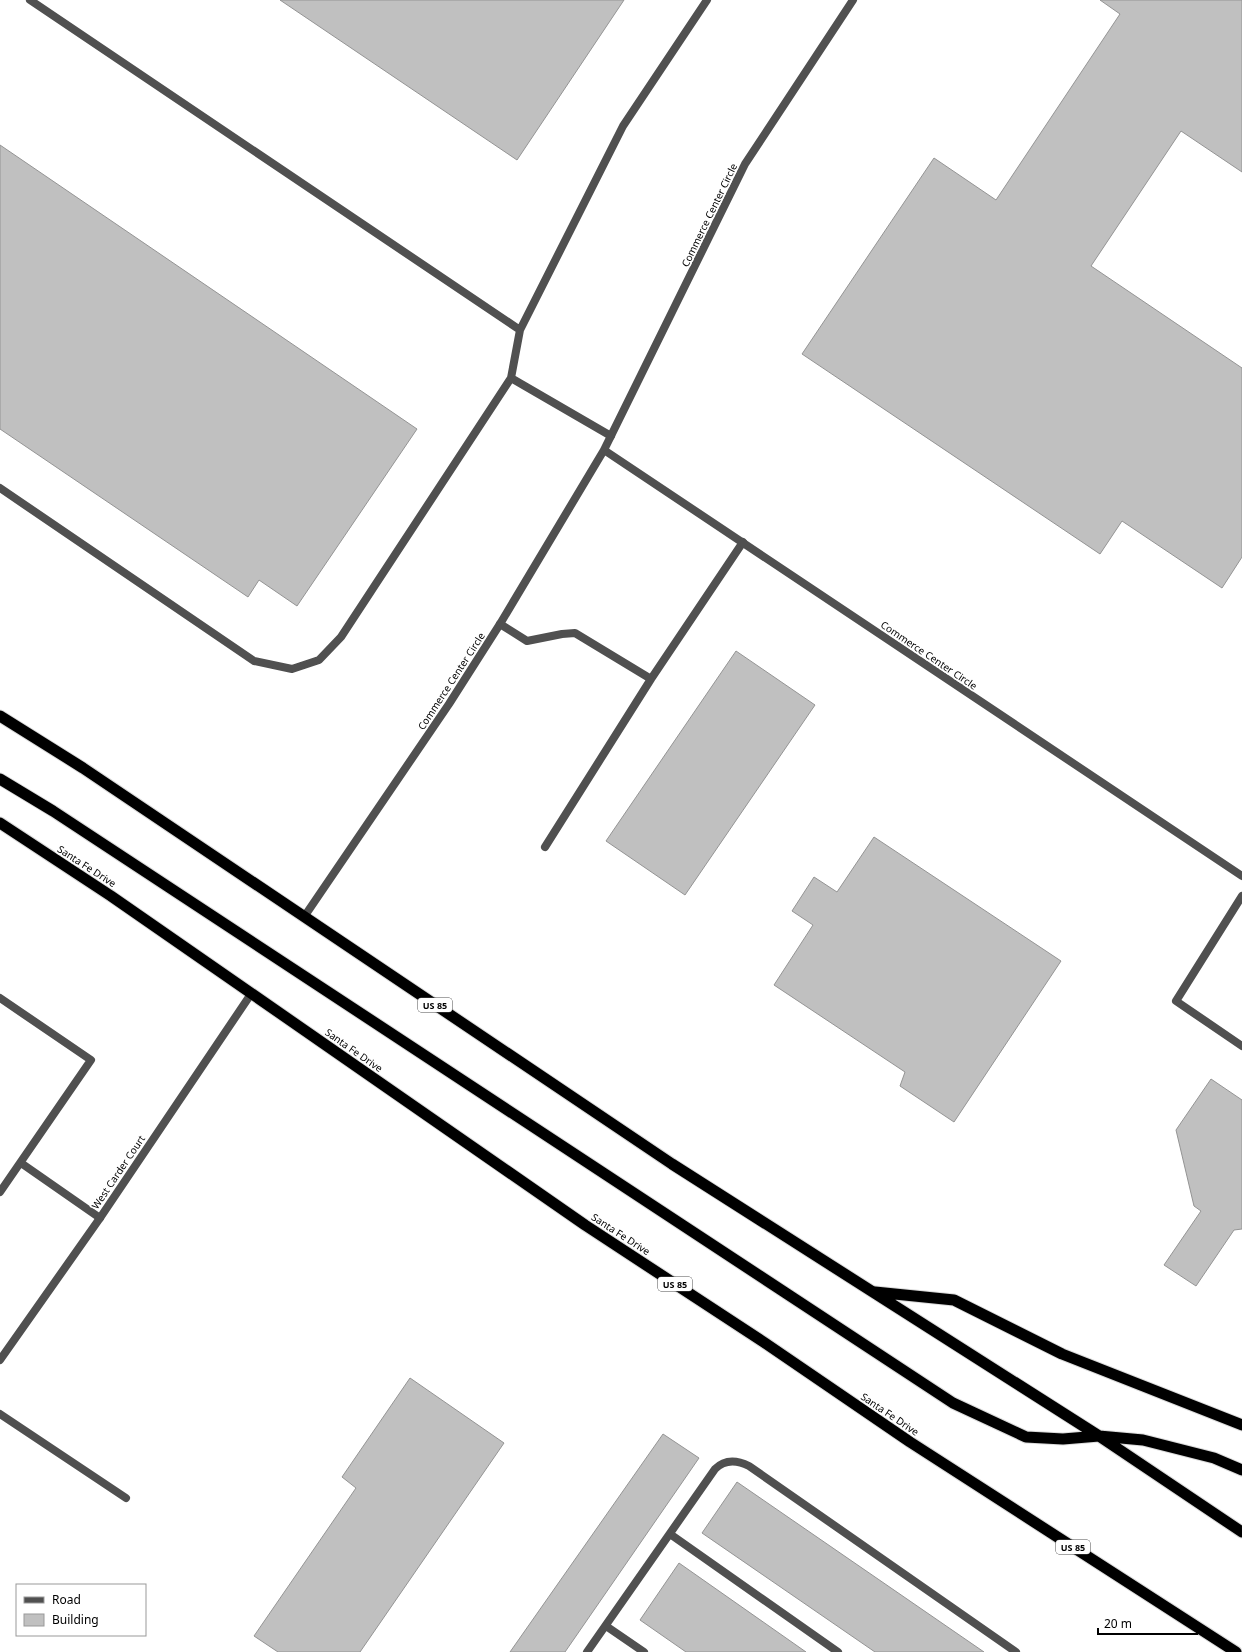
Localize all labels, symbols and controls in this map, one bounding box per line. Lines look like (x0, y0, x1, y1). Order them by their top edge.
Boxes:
street label: Commerce Center Circle (678, 161, 740, 269)
street label: Commerce Center Circle (878, 617, 980, 693)
street label: Commerce Center Circle (414, 629, 488, 732)
street label: Santa Fe Drive (55, 842, 119, 890)
road number: US 85 (418, 998, 452, 1012)
street label: Santa Fe Drive (322, 1025, 386, 1075)
street label: West Carder Court (88, 1132, 148, 1212)
street label: Santa Fe Drive (589, 1210, 653, 1258)
road number: US 85 (658, 1277, 692, 1291)
street label: Santa Fe Drive (858, 1389, 922, 1439)
road number: US 85 (1056, 1540, 1090, 1554)
legend (16, 1584, 146, 1636)
text: Road (52, 1591, 81, 1608)
scale bar (1098, 1610, 1197, 1636)
text: Building (52, 1611, 99, 1628)
text: 20 m (1104, 1615, 1132, 1632)

